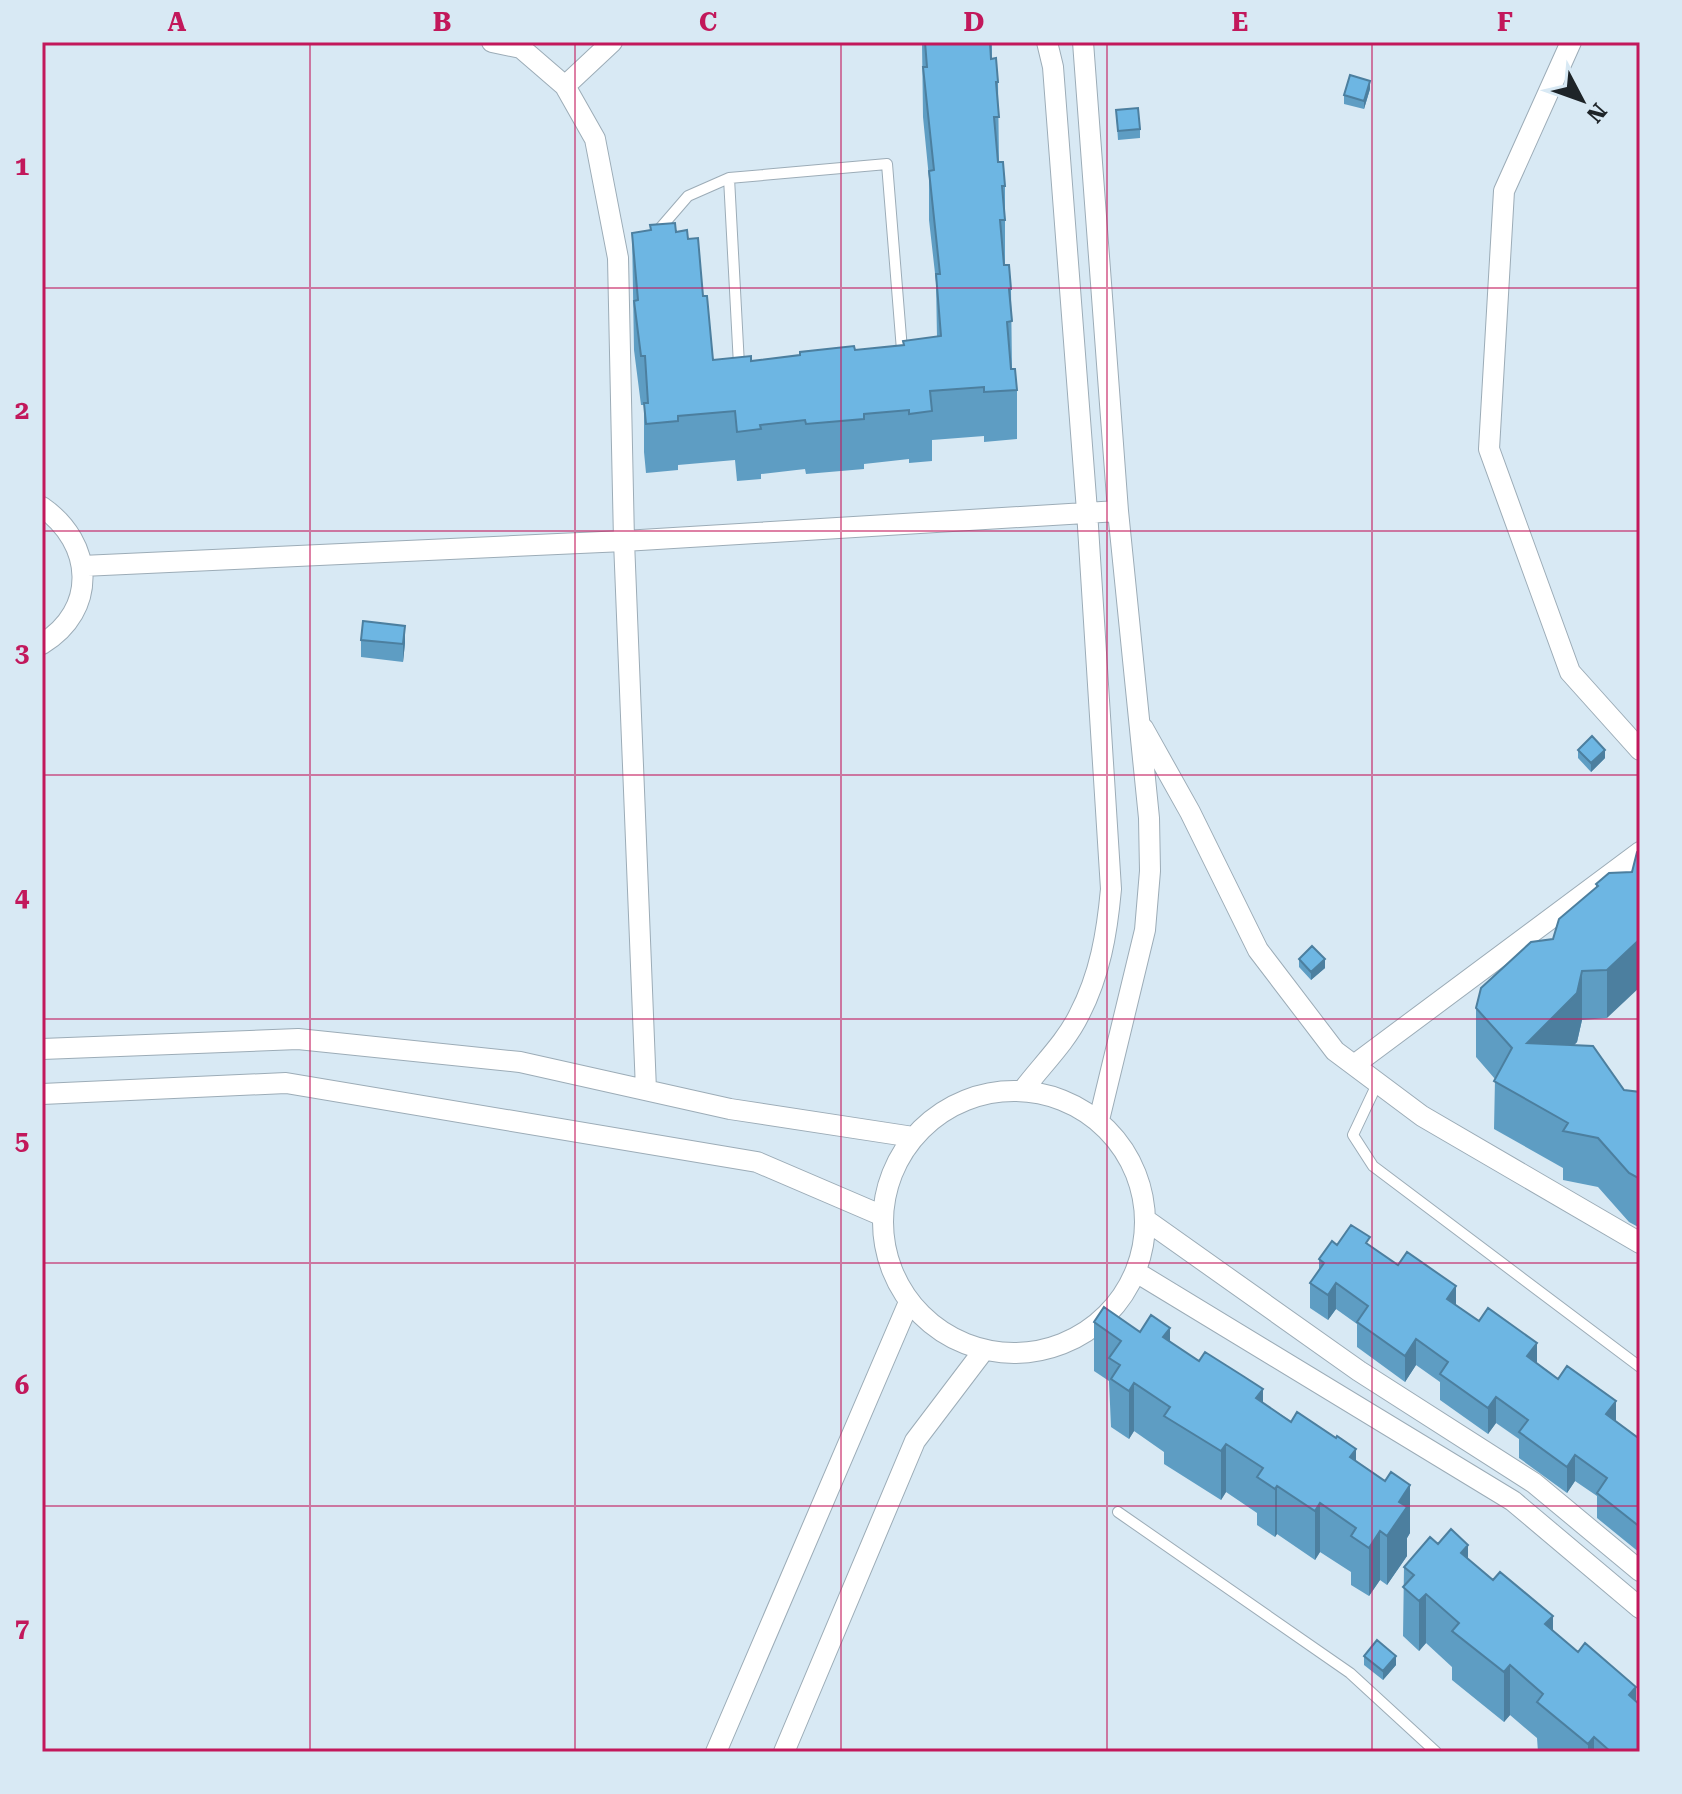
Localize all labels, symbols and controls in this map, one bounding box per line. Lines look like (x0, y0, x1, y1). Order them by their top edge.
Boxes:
text: A (168, 7, 187, 37)
text: B (433, 7, 451, 37)
text: C (699, 7, 717, 37)
text: D (964, 7, 984, 37)
text: E (1232, 7, 1248, 37)
text: F (1497, 7, 1513, 37)
north arrow (1542, 60, 1622, 140)
text: N (1582, 98, 1612, 127)
text: 1 (15, 151, 29, 181)
text: 2 (15, 395, 29, 425)
text: 3 (15, 638, 29, 668)
text: 4 (15, 882, 30, 912)
text: 5 (15, 1126, 29, 1156)
text: 6 (15, 1370, 29, 1400)
text: 7 (15, 1613, 29, 1643)

